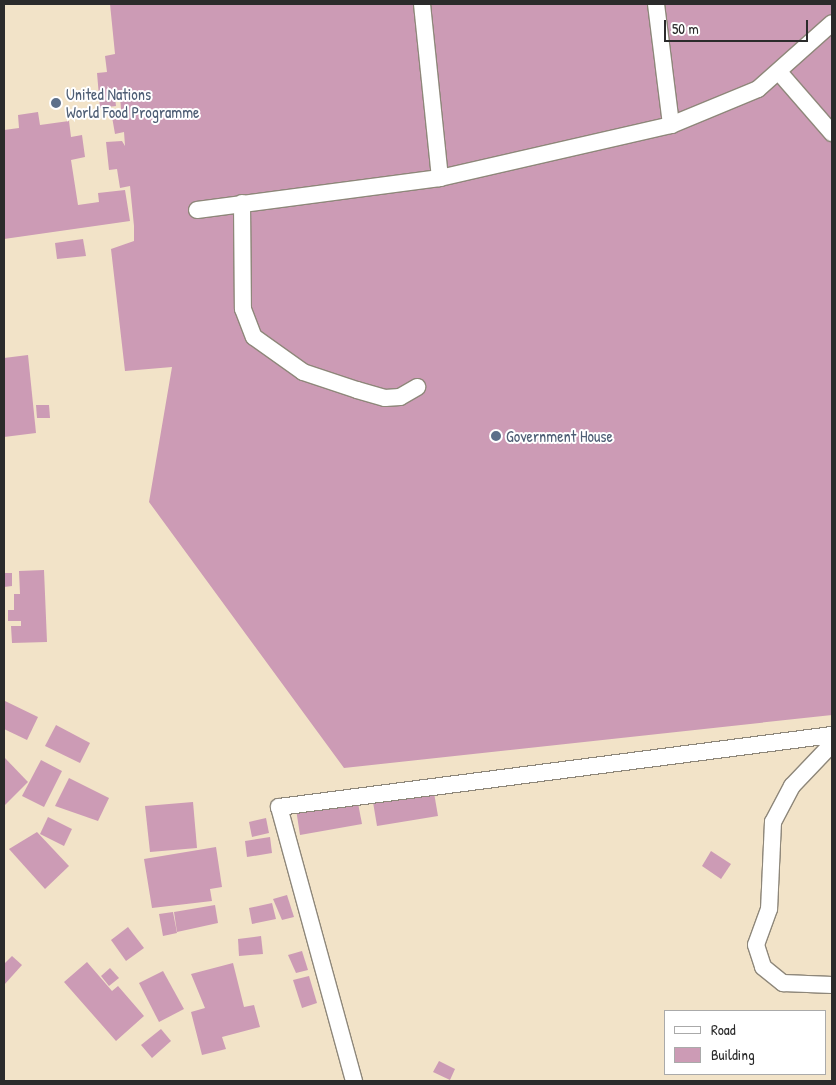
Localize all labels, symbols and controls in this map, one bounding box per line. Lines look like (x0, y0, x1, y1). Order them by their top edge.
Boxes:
scale bar (666, 10, 810, 42)
text: 50 m (672, 18, 699, 39)
place label: United Nations World Food Programme (66, 84, 199, 122)
marker: United Nations World Food Programme (50, 97, 62, 109)
place label: Government House (506, 426, 613, 446)
marker: Government House (490, 430, 502, 442)
legend (664, 1010, 826, 1075)
text: Road (711, 1019, 736, 1040)
text: Building (711, 1044, 755, 1065)

